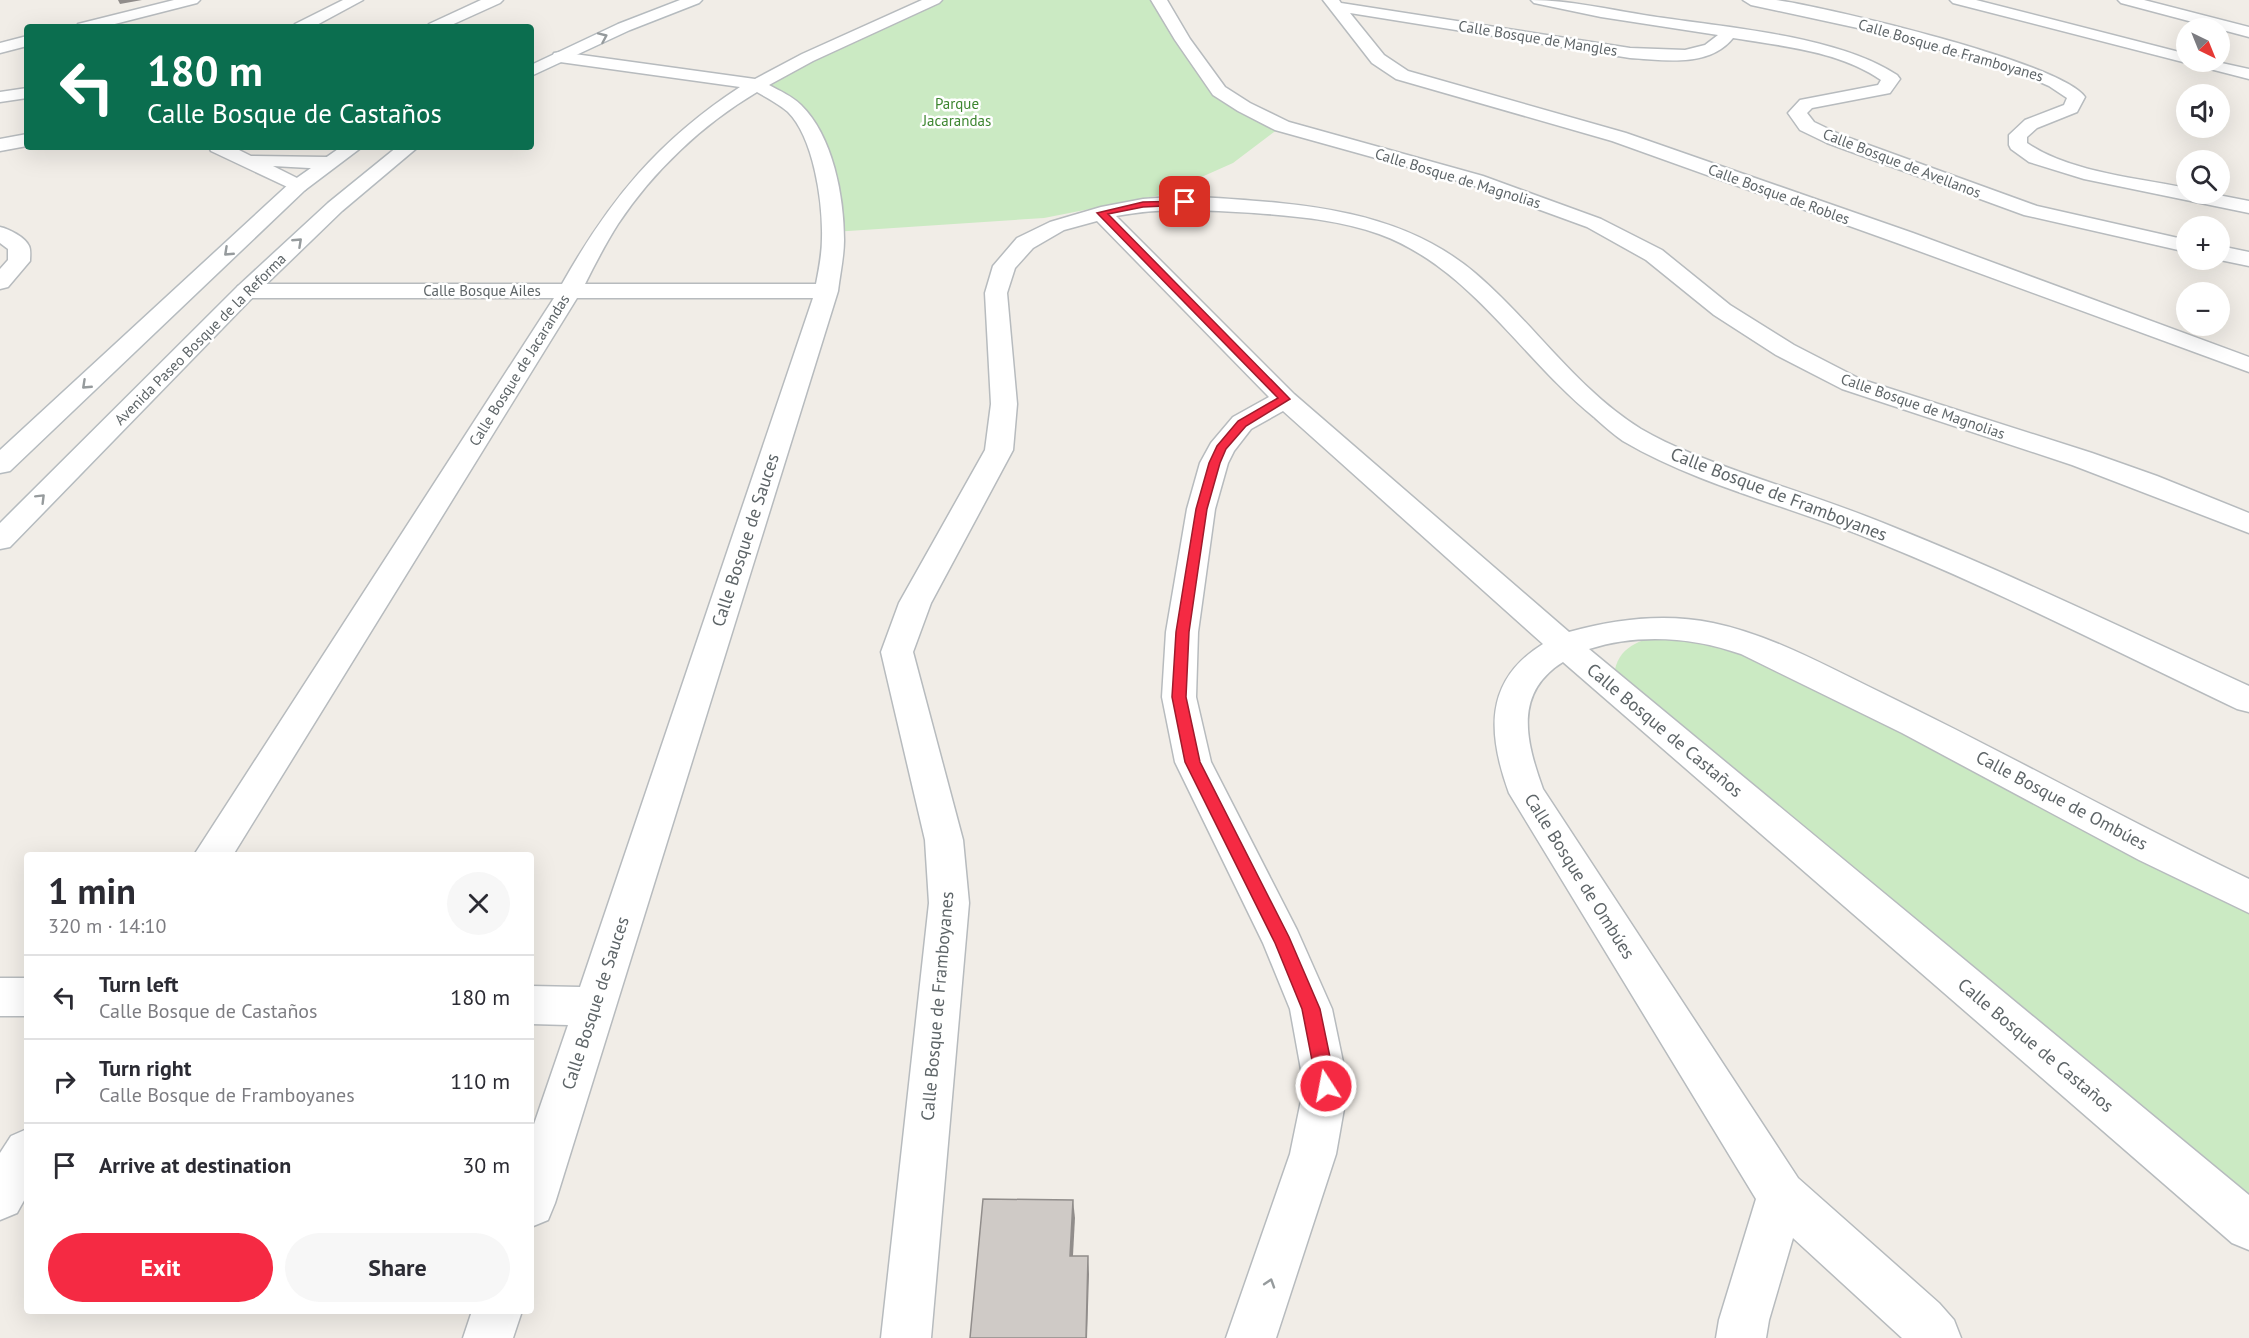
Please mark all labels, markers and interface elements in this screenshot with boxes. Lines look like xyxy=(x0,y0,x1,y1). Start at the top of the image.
street label: Calle Bosque de Framboyanes xyxy=(1856,14,2046,86)
street label: Calle Bosque de Mangles xyxy=(1457,16,1619,60)
north arrow xyxy=(2176,18,2230,72)
map controls xyxy=(2176,18,2230,336)
one-way arrow xyxy=(596,33,607,45)
text: 180 m xyxy=(147,43,263,98)
icon: left xyxy=(48,48,126,126)
button: sound xyxy=(2176,84,2230,138)
park label: Parque Jacarandas xyxy=(922,94,991,130)
text: Calle Bosque de Castaños xyxy=(147,96,442,130)
street label: Calle Bosque de Avellanos xyxy=(1820,124,1984,202)
street label: Calle Bosque de Magnolias xyxy=(1373,144,1543,212)
button: search xyxy=(2176,150,2230,204)
street label: Calle Bosque de Robles xyxy=(1706,160,1852,228)
pin xyxy=(1159,176,1210,227)
icon: arrive xyxy=(1168,185,1201,218)
button: + xyxy=(2176,216,2230,270)
one-way arrow xyxy=(292,238,302,249)
one-way arrow xyxy=(224,244,235,255)
street label: Avenida Paseo Bosque de la Reforma xyxy=(110,249,290,429)
street label: Calle Bosque Ailes xyxy=(423,281,541,300)
button: − xyxy=(2176,282,2230,336)
street label: Calle Bosque de Jacarandas xyxy=(464,291,574,449)
street label: Calle Bosque de Magnolias xyxy=(1838,369,2008,443)
one-way arrow xyxy=(82,378,92,389)
street label: Calle Bosque de Framboyanes xyxy=(1667,442,1891,546)
street label: Calle Bosque de Sauces xyxy=(706,451,784,629)
one-way arrow xyxy=(35,494,45,505)
street label: Calle Bosque de Castaños xyxy=(1582,658,1748,802)
street label: Calle Bosque de Ombúes xyxy=(1972,745,2152,855)
street label: Calle Bosque de Ombúes xyxy=(1520,789,1640,963)
text: 1 min xyxy=(48,867,136,914)
button: close xyxy=(447,872,510,935)
street label: Calle Bosque de Framboyanes xyxy=(916,890,958,1122)
text: 320 m · 14:10 xyxy=(48,913,166,939)
street label: Calle Bosque de Sauces xyxy=(556,914,634,1092)
text: Turn left xyxy=(99,970,179,998)
street label: Calle Bosque de Castaños xyxy=(1953,973,2119,1117)
icon: left xyxy=(48,981,81,1014)
text: 180 m xyxy=(450,983,510,1011)
text: Calle Bosque de Castaños xyxy=(99,998,317,1024)
text: Turn right xyxy=(99,1054,191,1082)
position arrow xyxy=(1294,1054,1358,1118)
icon: right xyxy=(48,1065,81,1098)
text: 110 m xyxy=(450,1067,510,1095)
text: Calle Bosque de Framboyanes xyxy=(99,1082,355,1108)
icon: arrive xyxy=(48,1149,81,1182)
text: Arrive at destination xyxy=(99,1151,291,1179)
text: 30 m xyxy=(462,1151,510,1179)
button: Exit xyxy=(48,1233,273,1302)
button: Share xyxy=(285,1233,510,1302)
one-way arrow xyxy=(1262,1278,1275,1288)

